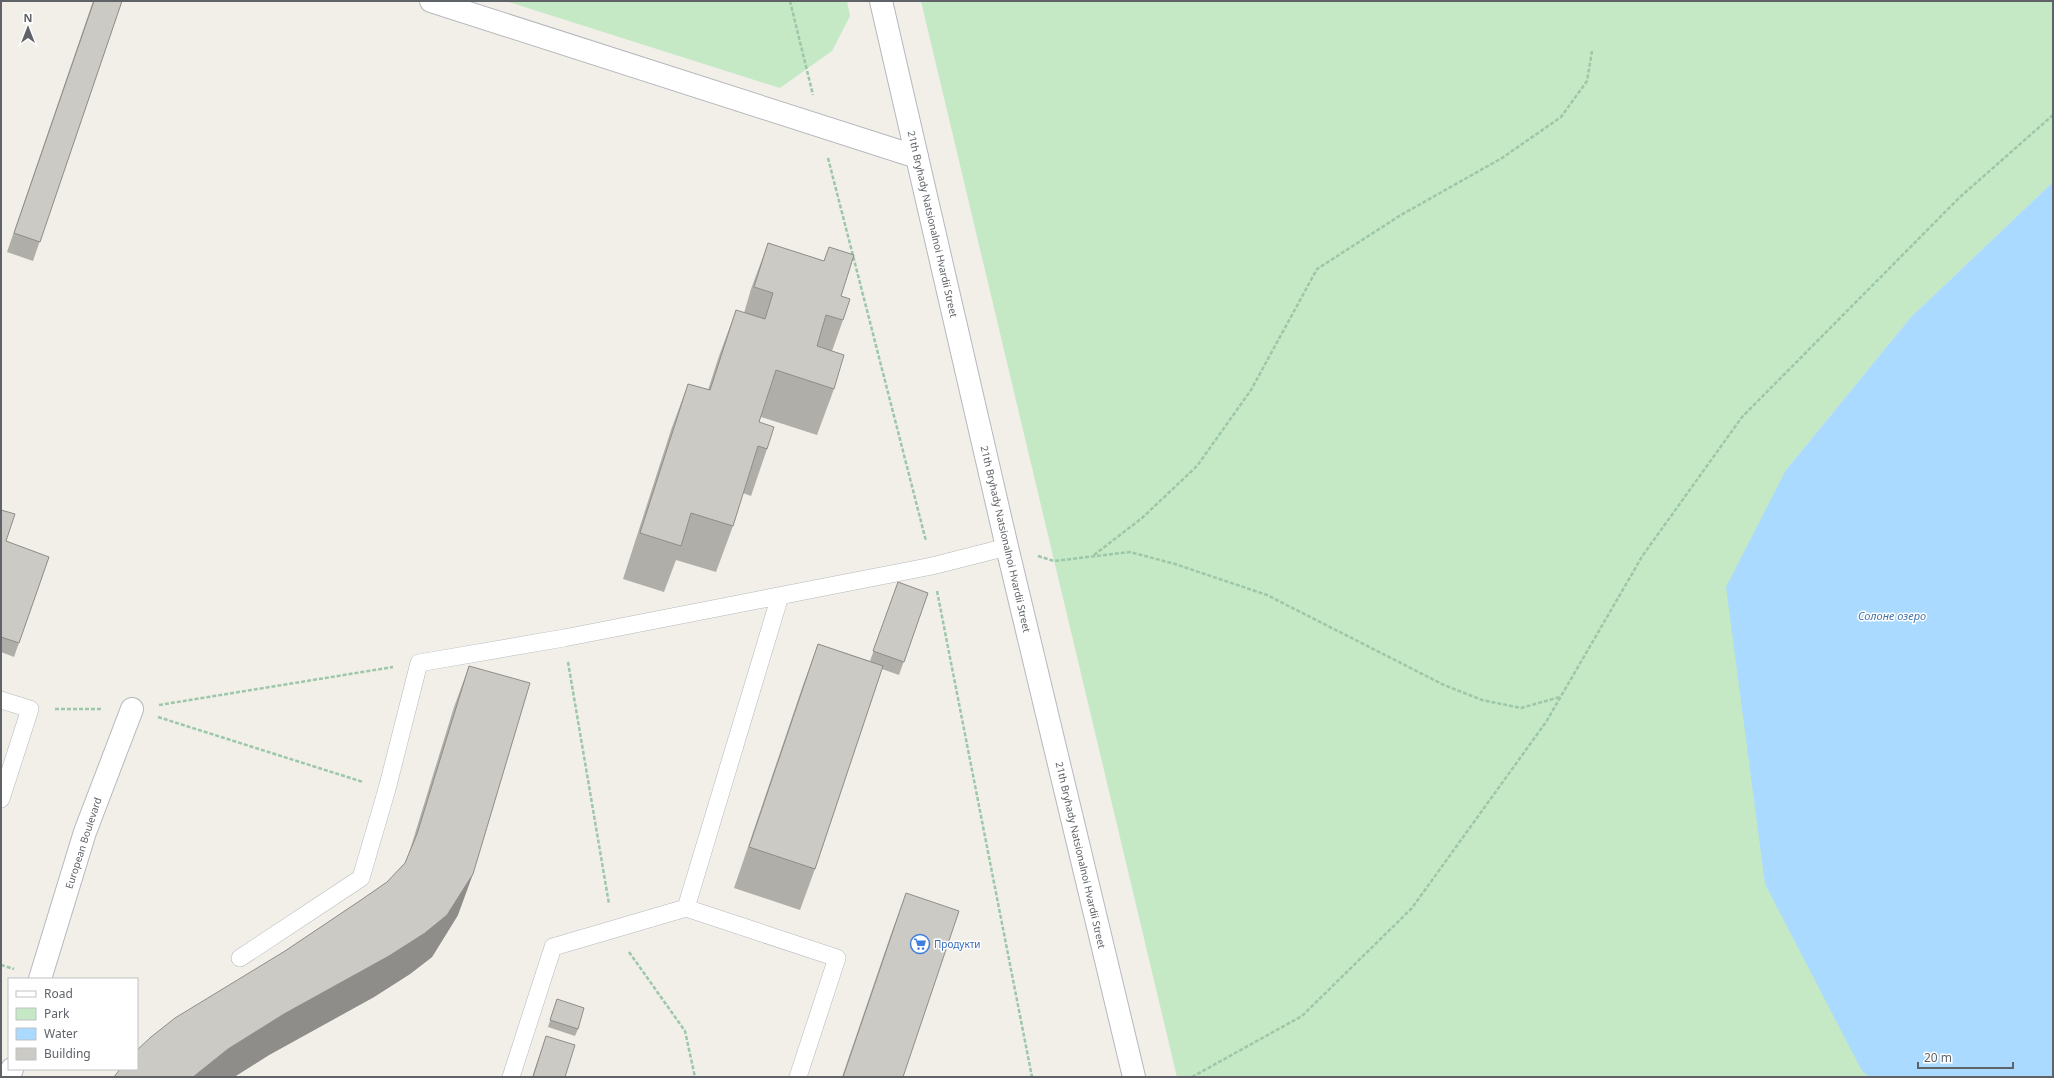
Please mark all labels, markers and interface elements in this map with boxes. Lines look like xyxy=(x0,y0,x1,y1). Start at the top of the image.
north arrow xyxy=(8,8,48,48)
text: N xyxy=(24,10,32,25)
street label: 21th Bryhady Natsionalnoi Hvardii Street xyxy=(905,129,961,319)
street label: 21th Bryhady Natsionalnoi Hvardii Street xyxy=(978,444,1034,634)
water label: Солоне озеро xyxy=(1858,608,1926,623)
street label: 21th Bryhady Natsionalnoi Hvardii Street xyxy=(1053,760,1109,950)
street label: European Boulevard xyxy=(62,795,104,891)
supermarket icon: Продукти xyxy=(909,933,931,955)
place label: Продукти xyxy=(934,937,981,951)
legend xyxy=(8,978,138,1070)
text: Road xyxy=(44,985,73,1002)
text: Park xyxy=(44,1005,70,1022)
text: Water xyxy=(44,1025,78,1042)
scale bar xyxy=(1918,1044,2013,1070)
text: Building xyxy=(44,1045,91,1062)
text: 20 m xyxy=(1924,1049,1952,1066)

